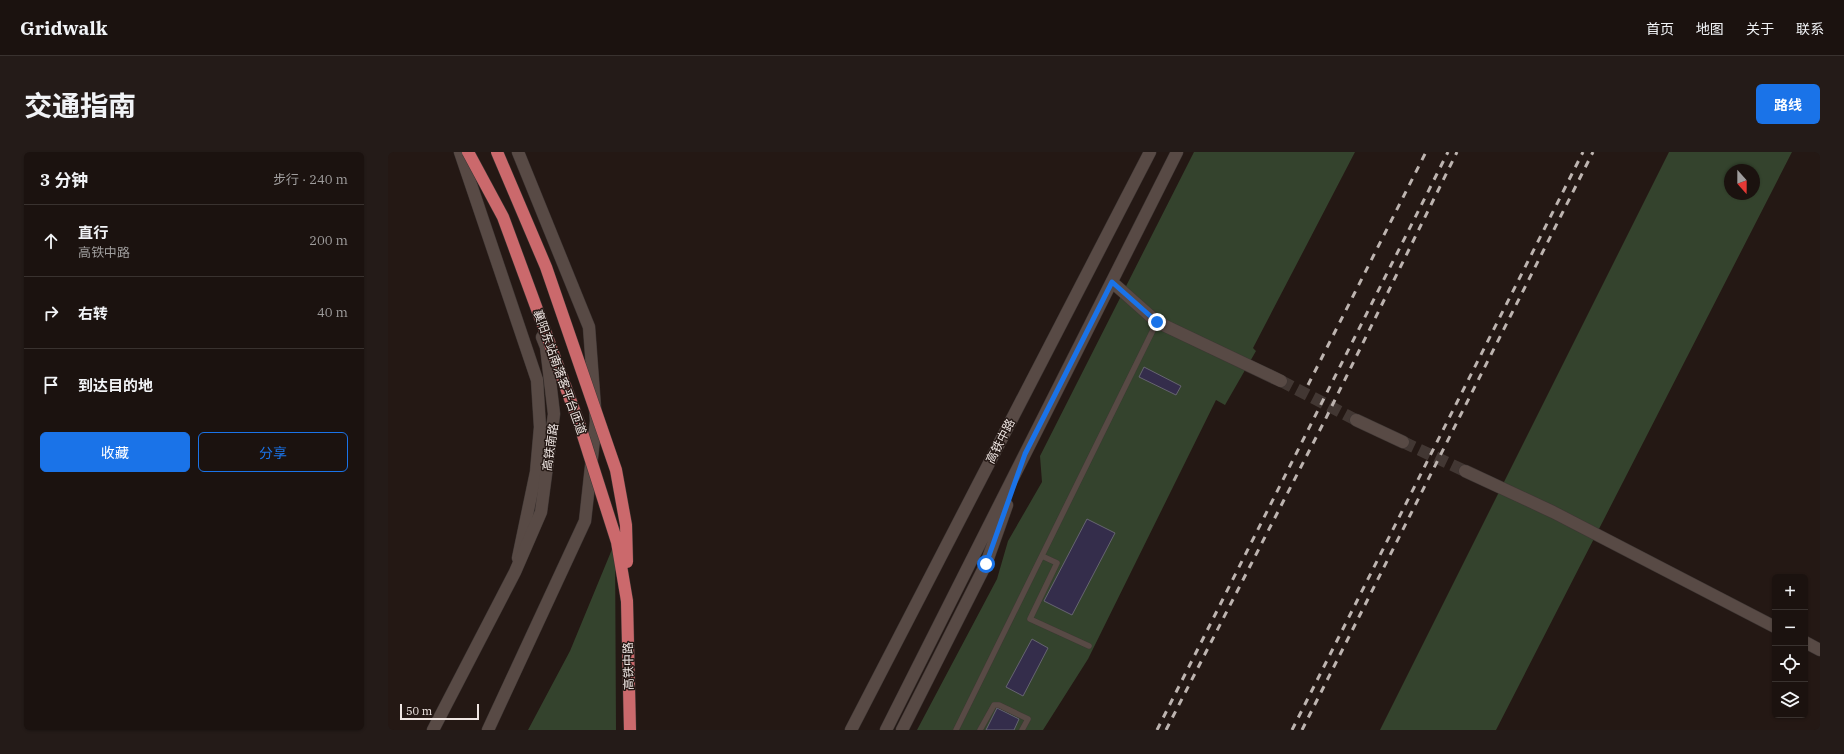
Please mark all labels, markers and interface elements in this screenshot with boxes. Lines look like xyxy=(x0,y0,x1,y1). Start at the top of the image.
text: Gridwalk xyxy=(20,16,107,40)
text: 首页 xyxy=(1646,20,1674,38)
text: 地图 xyxy=(1696,20,1724,38)
text: 关于 xyxy=(1746,20,1774,38)
text: 联系 xyxy=(1796,20,1824,38)
button: 路线 xyxy=(1756,84,1820,124)
text: 交通指南 xyxy=(24,87,136,124)
north arrow xyxy=(1724,164,1760,200)
text: 3 分钟 xyxy=(40,169,88,191)
text: 步行 · 240 m xyxy=(273,171,348,188)
text: 直行 xyxy=(78,223,108,242)
icon: ahead xyxy=(40,230,62,252)
text: 200 m xyxy=(309,232,348,249)
text: 高铁中路 xyxy=(78,244,130,261)
icon: right xyxy=(40,302,62,324)
text: 右转 xyxy=(78,304,108,323)
text: 40 m xyxy=(317,304,348,321)
street label: 襄阳东站南落客平台匝道 xyxy=(530,307,590,437)
route end xyxy=(1148,313,1166,331)
icon: arrive xyxy=(40,374,62,396)
text: 到达目的地 xyxy=(78,376,153,395)
street label: 高铁中路 xyxy=(982,416,1018,466)
street label: 高铁南路 xyxy=(539,422,561,472)
button: 收藏 xyxy=(40,432,190,472)
button: 分享 xyxy=(198,432,348,472)
route start xyxy=(977,555,995,573)
map controls xyxy=(1772,574,1808,718)
button: + xyxy=(1772,574,1808,610)
button: − xyxy=(1772,610,1808,646)
street label: 高铁中路 xyxy=(620,642,636,690)
button: locate xyxy=(1772,646,1808,682)
button: layers xyxy=(1772,682,1808,718)
scale bar xyxy=(400,702,479,721)
text: 50 m xyxy=(406,704,432,718)

